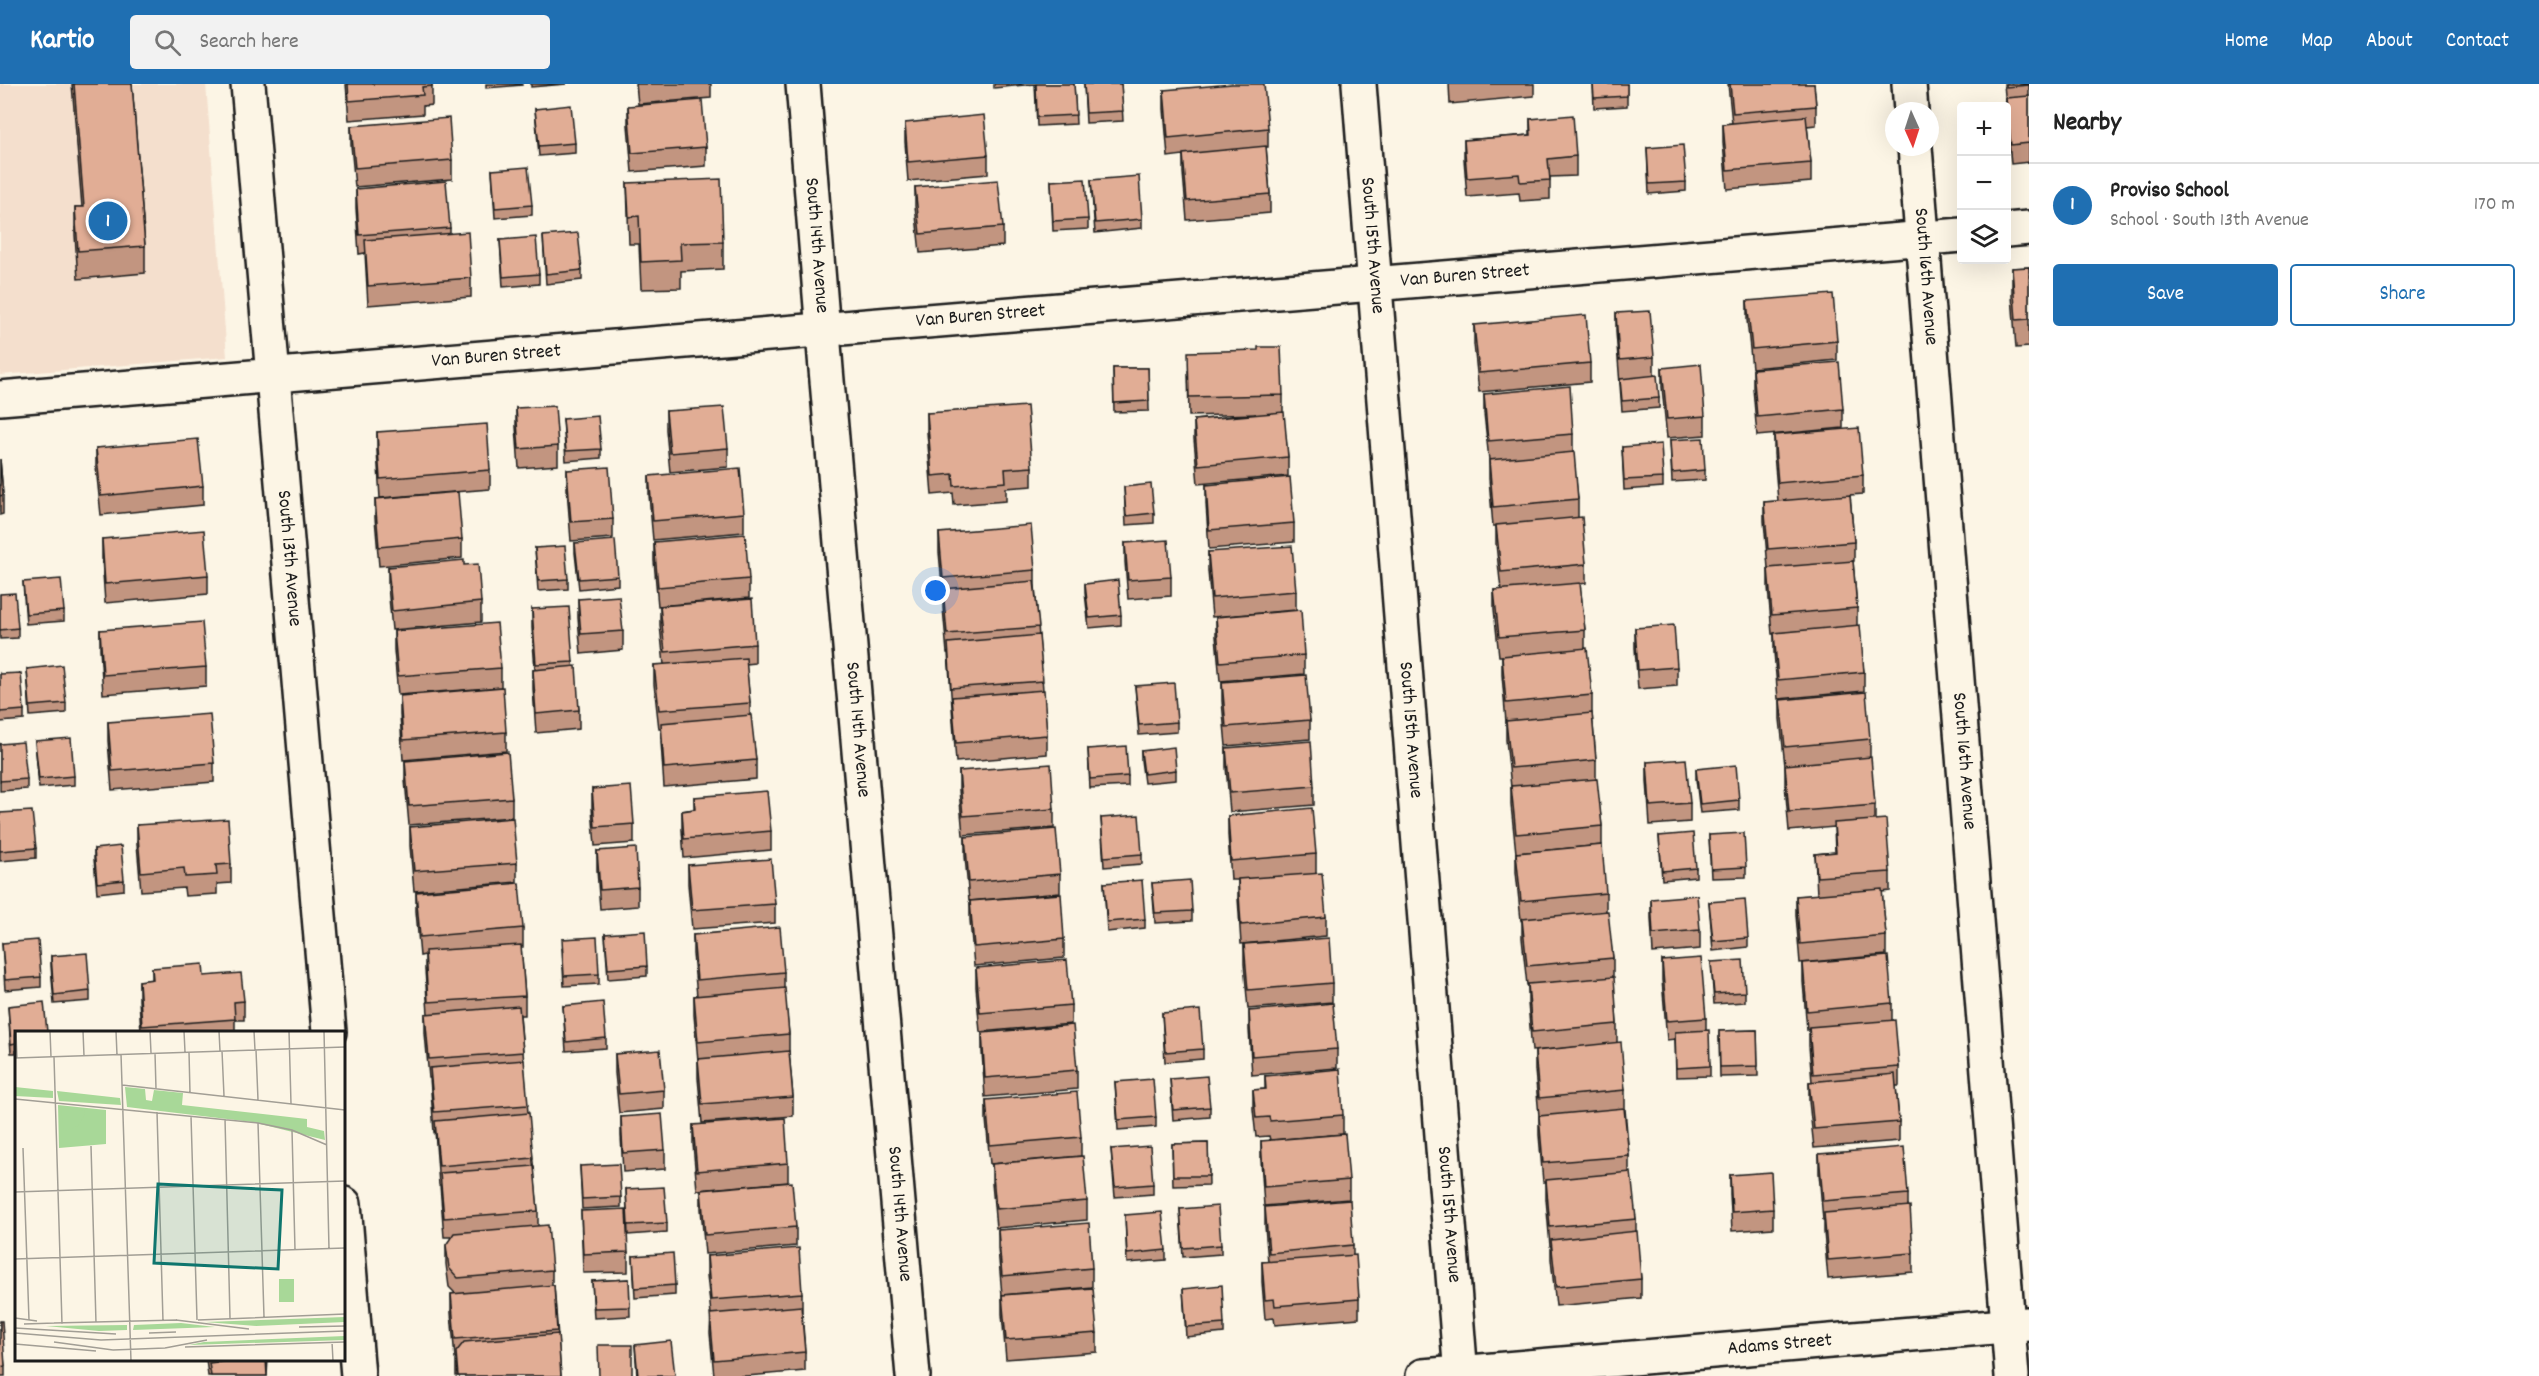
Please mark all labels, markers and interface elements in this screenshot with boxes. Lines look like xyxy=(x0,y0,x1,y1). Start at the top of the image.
search box xyxy=(130,15,550,69)
text: Kartio xyxy=(30,22,94,62)
icon: search xyxy=(151,26,184,59)
text: Search here xyxy=(199,27,299,58)
text: Home xyxy=(2224,27,2268,57)
text: Map xyxy=(2301,27,2333,57)
text: About xyxy=(2366,27,2413,57)
text: Contact xyxy=(2446,27,2509,57)
north arrow xyxy=(1885,102,1939,156)
map controls xyxy=(1957,102,2011,264)
button: + xyxy=(1957,102,2011,156)
text: Nearby xyxy=(2053,105,2121,142)
button: − xyxy=(1957,156,2011,210)
street label: South 14th Avenue xyxy=(797,176,835,315)
street label: South 15th Avenue xyxy=(1352,176,1391,315)
text: Proviso School xyxy=(2110,176,2229,207)
text: 1 xyxy=(2070,191,2075,219)
text: 170 m xyxy=(2474,191,2515,219)
pin: 1 xyxy=(88,198,128,244)
street label: South 16th Avenue xyxy=(1906,207,1945,346)
text: School · South 13th Avenue xyxy=(2110,207,2309,235)
button: layers xyxy=(1957,210,2011,264)
street label: Van Buren Street xyxy=(1399,257,1531,296)
button: Save xyxy=(2053,264,2278,326)
button: Share xyxy=(2290,264,2515,326)
street label: Van Buren Street xyxy=(915,297,1046,336)
street label: Van Buren Street xyxy=(431,337,562,376)
street label: South 13th Avenue xyxy=(269,489,308,628)
your location xyxy=(921,576,950,605)
street label: South 14th Avenue xyxy=(837,661,877,799)
street label: South 15th Avenue xyxy=(1391,661,1429,800)
street label: South 16th Avenue xyxy=(1944,691,1983,831)
inset map xyxy=(15,1031,345,1361)
street label: South 14th Avenue xyxy=(879,1145,919,1283)
street label: South 15th Avenue xyxy=(1429,1145,1468,1284)
street label: Adams Street xyxy=(1726,1327,1833,1364)

